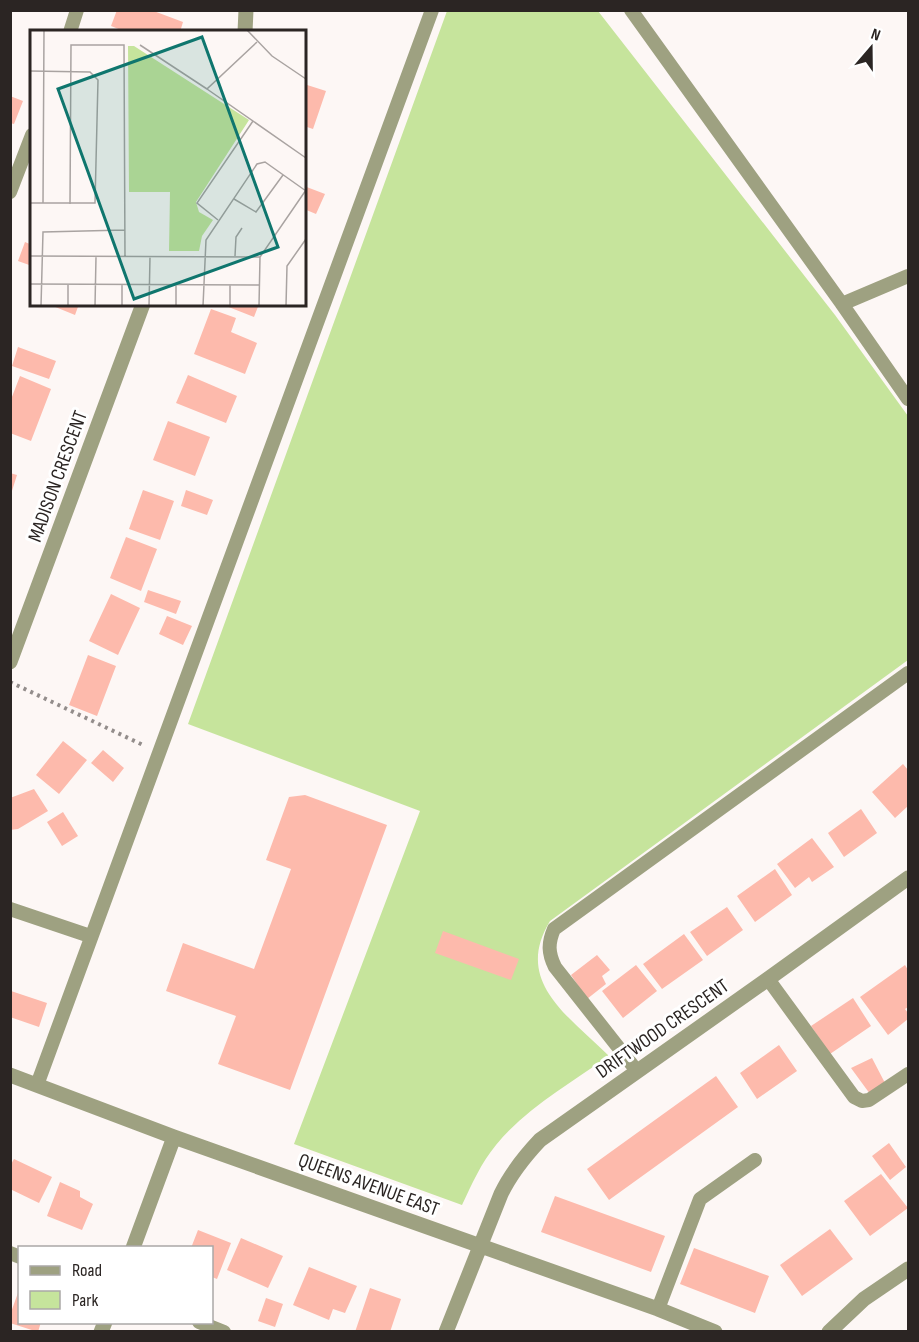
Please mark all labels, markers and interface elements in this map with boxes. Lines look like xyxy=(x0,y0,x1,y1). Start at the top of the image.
north arrow xyxy=(841,18,901,78)
text: N xyxy=(868,25,883,46)
inset map xyxy=(30,30,306,306)
street label: MADISON CRESCENT xyxy=(23,407,93,545)
street label: DRIFTWOOD CRESCENT xyxy=(591,974,734,1084)
street label: QUEENS AVENUE EAST xyxy=(295,1148,442,1222)
legend xyxy=(18,1246,213,1324)
text: Road xyxy=(72,1260,102,1281)
text: Park xyxy=(72,1290,98,1311)

